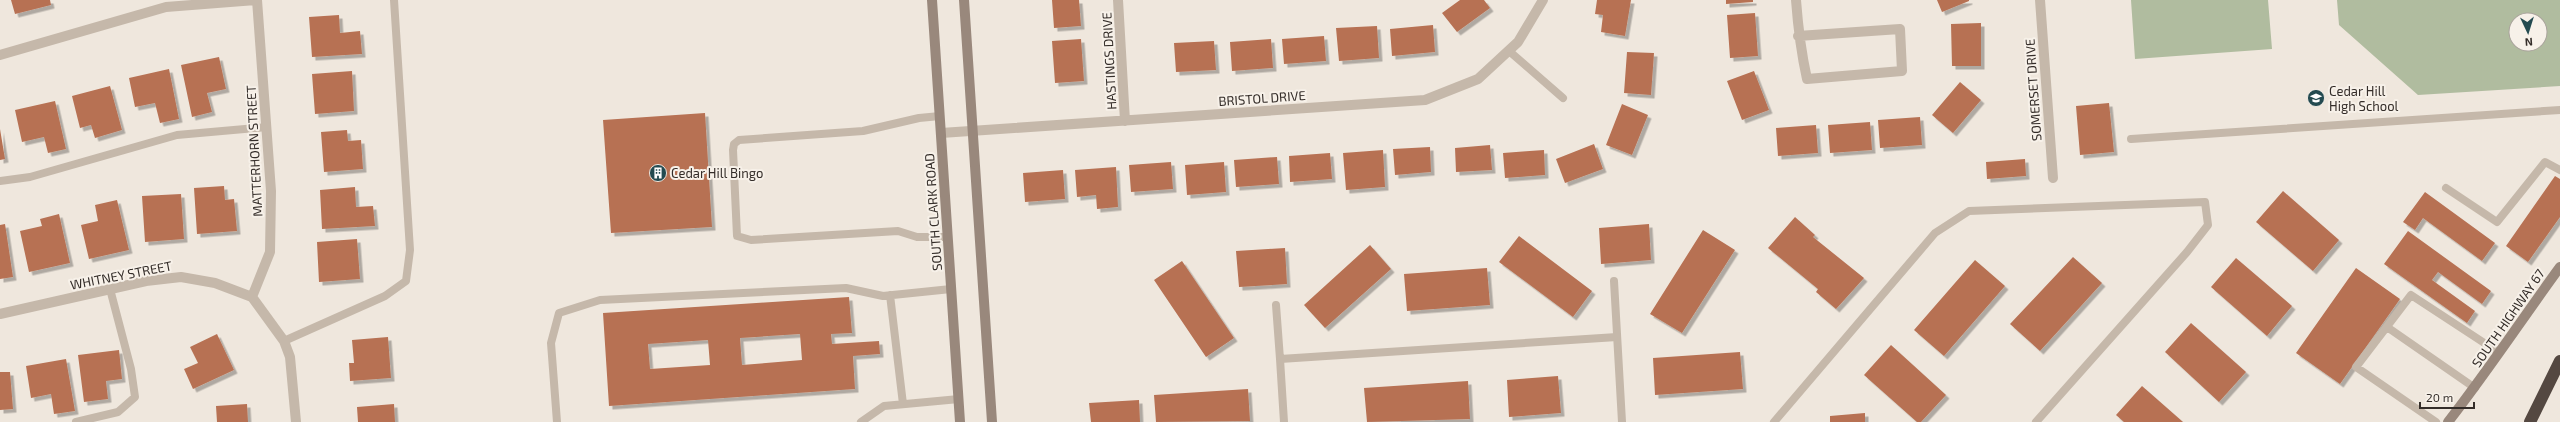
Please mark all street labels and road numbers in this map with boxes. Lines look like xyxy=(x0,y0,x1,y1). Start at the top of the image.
street label: HASTINGS DRIVE xyxy=(1098,12,1120,110)
street label: SOMERSET DRIVE xyxy=(2021,38,2045,142)
street label: MATTERHORN STREET xyxy=(243,84,265,217)
street label: BRISTOL DRIVE xyxy=(1218,87,1306,109)
street label: SOUTH CLARK ROAD xyxy=(921,153,945,271)
street label: WHITNEY STREET xyxy=(69,257,174,293)
street label: SOUTH HIGHWAY 67 xyxy=(2468,266,2548,370)

